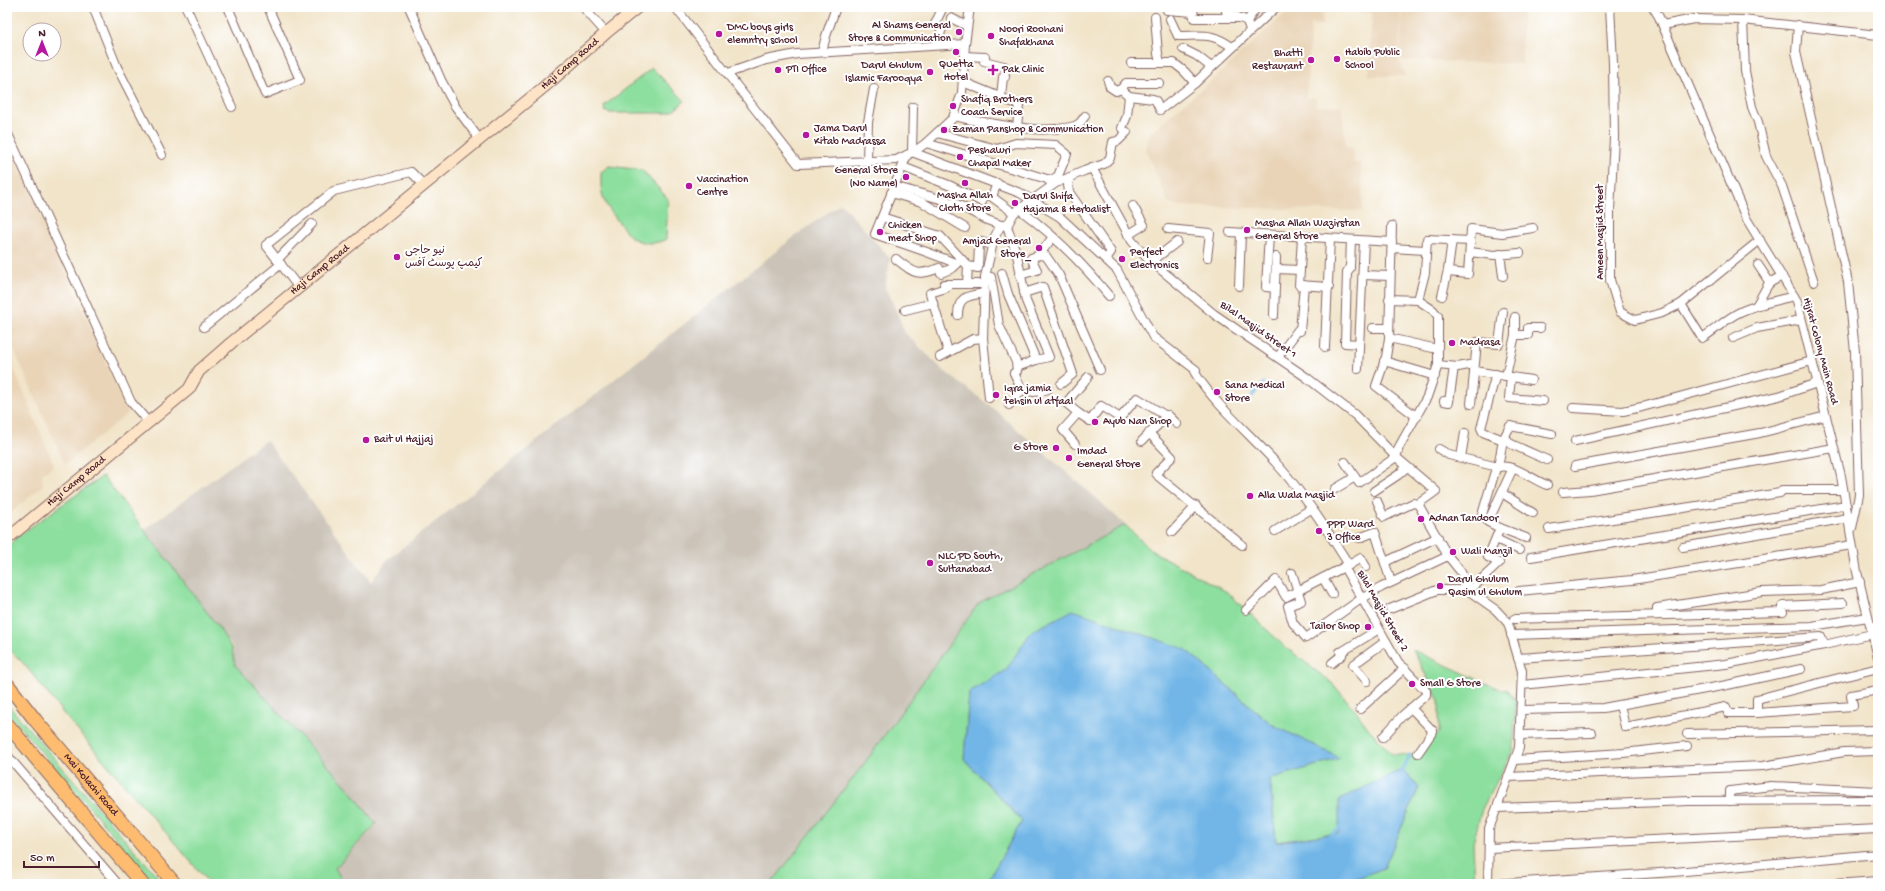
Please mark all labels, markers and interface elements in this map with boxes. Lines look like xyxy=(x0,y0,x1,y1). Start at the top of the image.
place label: Al Shams General Store & Communication xyxy=(848,20,952,45)
north arrow xyxy=(22,22,62,62)
place label: DMC boys girls elemntry school xyxy=(726,22,798,47)
place label: Noori Roohani Shafakhana xyxy=(999,24,1063,49)
marker: Al Shams General Store & Communication xyxy=(954,27,964,37)
text: N xyxy=(38,28,46,40)
marker: DMC boys girls elemntry school xyxy=(714,29,724,39)
marker: Noori Roohani Shafakhana xyxy=(986,31,996,41)
street label: Haji Camp Road xyxy=(539,35,603,93)
marker: QUetta Hotel xyxy=(951,47,961,57)
place label: Habib Public School xyxy=(1345,47,1401,72)
place label: Bhatti Restaurant xyxy=(1252,48,1305,73)
marker: Habib Public School xyxy=(1332,54,1342,64)
marker: Bhatti Restaurant xyxy=(1306,55,1316,65)
place label: QUetta Hotel xyxy=(939,59,974,84)
place label: Darul Ghulum Islamic Farooqya xyxy=(845,60,923,85)
place label: PTI Office xyxy=(785,63,827,76)
marker: Pak Clinic xyxy=(987,64,999,76)
place label: Pak Clinic xyxy=(1001,64,1045,76)
marker: PTI Office xyxy=(773,65,783,75)
marker: Darul Ghulum Islamic Farooqya xyxy=(925,67,935,77)
place label: Shafiq Brothers Coach Service xyxy=(961,93,1033,119)
marker: Shafiq Brothers Coach Service xyxy=(948,101,958,111)
place label: Jama Darul Kitab Madrassa xyxy=(814,123,887,148)
place label: Zaman Panshop & Communication xyxy=(952,124,1104,136)
marker: Zaman Panshop & Communication xyxy=(939,125,949,135)
marker: Jama Darul Kitab Madrassa xyxy=(801,130,811,140)
place label: Peshawri Chapal Maker xyxy=(967,145,1032,170)
marker: Peshawri Chapal Maker xyxy=(955,152,965,162)
place label: General Store (No Name) xyxy=(835,165,898,190)
marker: General Store (No Name) xyxy=(901,172,911,182)
place label: Vaccination Centre xyxy=(696,174,749,199)
marker: Masha Allah Cloth Store xyxy=(960,178,970,188)
marker: Vaccination Centre xyxy=(684,181,694,191)
street label: Ameen Masjid Street xyxy=(1595,183,1607,280)
place label: Masha Allah Cloth Store xyxy=(937,190,993,215)
place label: Darul Shifa Hajama & Herbalist xyxy=(1022,190,1112,216)
marker: Darul Shifa Hajama & Herbalist xyxy=(1010,198,1020,208)
place label: Masha Allah Wazirstan General Store xyxy=(1255,218,1361,243)
place label: Chicken meat Shop xyxy=(888,220,937,245)
marker: Masha Allah Wazirstan General Store xyxy=(1242,225,1252,235)
marker: Chicken meat Shop xyxy=(875,227,885,237)
place label: Amjad General Store_ xyxy=(962,236,1032,262)
street label: Haji Camp Road xyxy=(288,242,353,298)
marker: Amjad General Store_ xyxy=(1034,243,1044,253)
place label: نیو حاجی کیمپ پوسٹ آفس xyxy=(405,244,483,270)
place label: Perfect Electronics xyxy=(1129,246,1179,272)
marker: نیو حاجی کیمپ پوسٹ آفس xyxy=(392,252,402,262)
marker: Perfect Electronics xyxy=(1117,254,1127,264)
street label: Hijrat Colony Main Road xyxy=(1800,296,1840,407)
street label: Bilal Masjid Street 1 xyxy=(1217,299,1298,361)
place label: Madrasa xyxy=(1460,337,1501,349)
marker: Madrasa xyxy=(1447,338,1457,348)
place label: Sana Medical Store xyxy=(1225,380,1285,405)
place label: Iqra jamia tehsin ul atfaal xyxy=(1003,383,1074,408)
marker: Sana Medical Store xyxy=(1212,387,1222,397)
marker: Iqra jamia tehsin ul atfaal xyxy=(991,390,1001,400)
place label: Ayub Nan Shop xyxy=(1103,416,1172,428)
marker: Ayub Nan Shop xyxy=(1090,417,1100,427)
place label: Bait ul Hajjaj xyxy=(373,434,434,446)
marker: Bait ul Hajjaj xyxy=(361,435,371,445)
place label: G Store xyxy=(1014,442,1048,454)
marker: G Store xyxy=(1051,443,1061,453)
place label: Imdad General Store xyxy=(1077,446,1141,471)
street label: Haji Camp Road xyxy=(45,453,109,509)
marker: Imdad General Store xyxy=(1064,453,1074,463)
place label: Alla Wala Masjid xyxy=(1258,490,1336,502)
marker: Alla Wala Masjid xyxy=(1245,491,1255,501)
place label: Adnan Tandoor xyxy=(1429,513,1500,525)
marker: Adnan Tandoor xyxy=(1416,514,1426,524)
place label: PPP Ward 3 Office xyxy=(1326,519,1375,544)
marker: PPP Ward 3 Office xyxy=(1314,526,1324,536)
place label: Wali Manzil xyxy=(1461,546,1513,558)
marker: Wali Manzil xyxy=(1448,547,1458,557)
place label: NLC PD South, Sultanabad xyxy=(938,551,1003,576)
marker: NLC PD South, Sultanabad xyxy=(925,558,935,568)
street label: Bilal Masjid Street 2 xyxy=(1353,568,1410,654)
place label: Darul Ghulum Qasim ul Ghulum xyxy=(1447,574,1522,599)
marker: Darul Ghulum Qasim ul Ghulum xyxy=(1435,581,1445,591)
place label: Tailor Shop xyxy=(1310,621,1361,633)
marker: Tailor Shop xyxy=(1363,622,1373,632)
place label: Small G Store xyxy=(1420,678,1481,690)
marker: Small G Store xyxy=(1407,679,1417,689)
street label: Mai Kolachi Road xyxy=(61,751,121,820)
scale bar xyxy=(24,843,99,869)
text: 50 m xyxy=(30,852,55,866)

